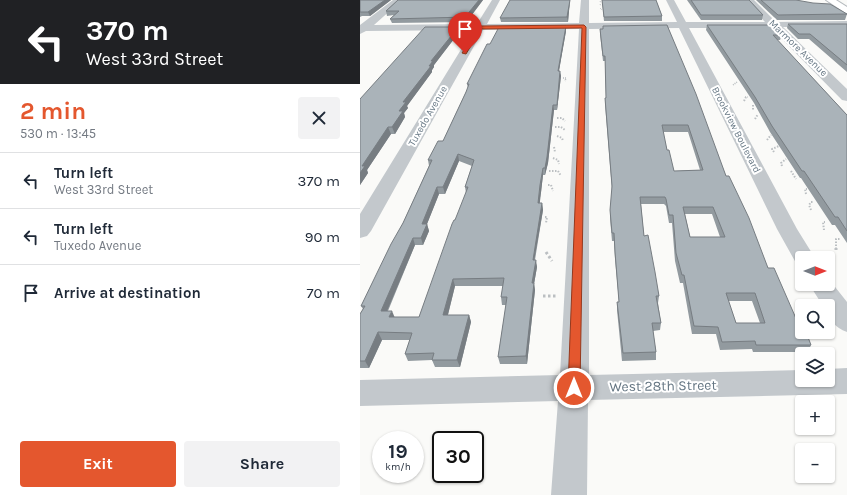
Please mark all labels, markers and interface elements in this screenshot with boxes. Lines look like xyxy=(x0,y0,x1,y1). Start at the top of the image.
pin xyxy=(448,12,482,53)
text: 370 m xyxy=(86,14,169,47)
icon: left xyxy=(20,16,72,68)
street label: Marmore Avenue xyxy=(766,17,830,79)
icon: arrive xyxy=(454,18,476,40)
text: West 33rd Street xyxy=(86,48,223,70)
street label: Tuxedo Avenue xyxy=(406,84,450,148)
street label: Brookview Boulevard xyxy=(709,85,763,175)
text: 2 min xyxy=(20,97,86,125)
button: close xyxy=(298,97,340,139)
text: 530 m · 13:45 xyxy=(20,126,96,141)
text: Turn left xyxy=(54,164,113,182)
icon: left xyxy=(20,170,42,192)
text: 370 m xyxy=(298,172,340,190)
text: West 33rd Street xyxy=(54,182,153,197)
text: Turn left xyxy=(54,220,113,238)
icon: left xyxy=(20,226,42,248)
text: 90 m xyxy=(305,228,340,246)
text: Tuxedo Avenue xyxy=(54,238,141,253)
north arrow xyxy=(795,251,835,291)
map controls xyxy=(795,251,835,483)
icon: arrive xyxy=(20,282,42,304)
text: Arrive at destination xyxy=(54,284,201,302)
text: 70 m xyxy=(306,284,340,302)
button: search xyxy=(795,299,835,339)
button: layers xyxy=(795,347,835,387)
position arrow xyxy=(553,367,595,409)
street label: West 28th Street xyxy=(609,377,717,395)
button: + xyxy=(795,395,835,435)
speed limit sign: 30 xyxy=(432,431,484,483)
text: 19 xyxy=(388,440,408,463)
button: Exit xyxy=(20,441,176,487)
button: Share xyxy=(184,441,340,487)
button: − xyxy=(795,443,835,483)
text: km/h xyxy=(385,461,411,473)

